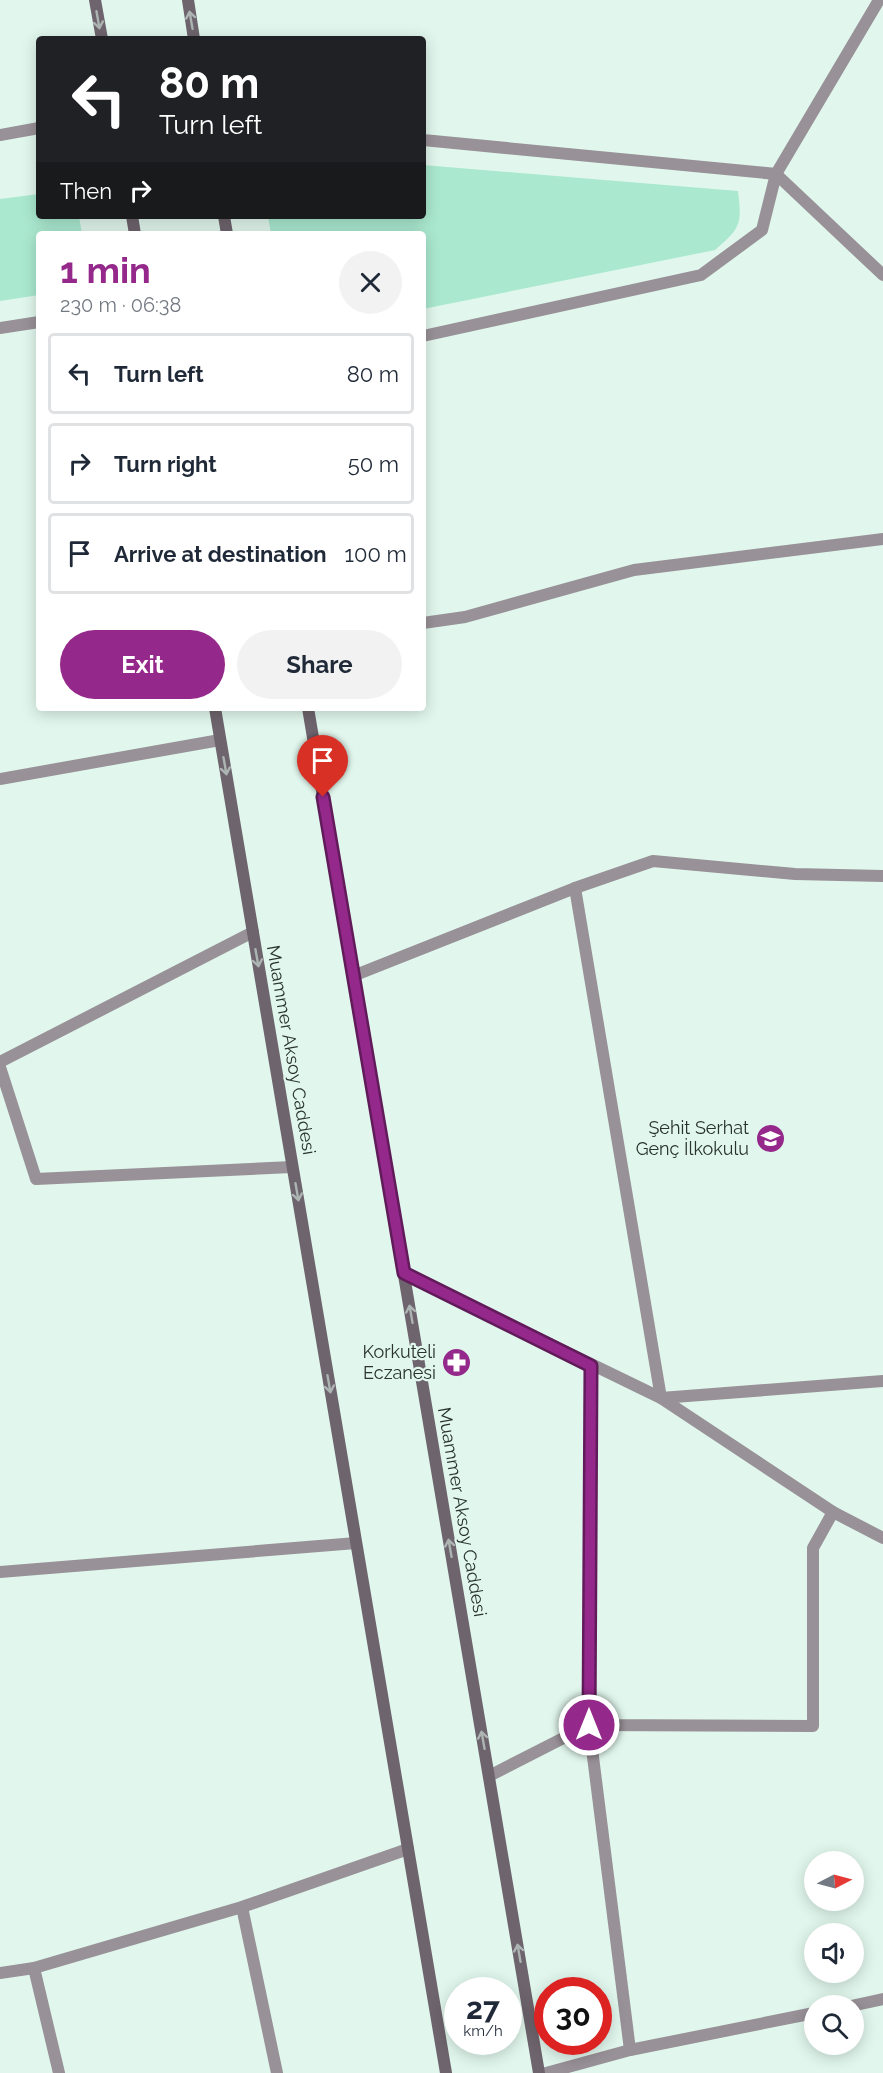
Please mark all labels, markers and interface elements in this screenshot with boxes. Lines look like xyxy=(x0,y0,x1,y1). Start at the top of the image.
one-way arrow xyxy=(93,9,104,29)
one-way arrow xyxy=(185,10,196,30)
text: 80 m xyxy=(159,59,259,108)
icon: left xyxy=(60,60,138,138)
text: Turn left xyxy=(159,109,262,140)
icon: right xyxy=(124,174,157,207)
text: Then xyxy=(60,178,112,204)
text: 1 min xyxy=(60,249,151,291)
button: close xyxy=(339,251,402,314)
text: 230 m · 06:38 xyxy=(60,293,181,317)
icon: left xyxy=(63,357,96,390)
text: Turn left xyxy=(114,361,204,387)
text: 80 m xyxy=(347,361,399,387)
icon: right xyxy=(63,447,96,480)
text: Turn right xyxy=(114,451,217,477)
text: 50 m xyxy=(348,451,399,477)
icon: arrive xyxy=(63,537,96,570)
text: Arrive at destination xyxy=(114,541,327,567)
text: 100 m xyxy=(345,541,407,567)
button: Exit xyxy=(60,630,225,699)
button: Share xyxy=(237,630,402,699)
pin xyxy=(297,735,348,797)
icon: arrive xyxy=(306,744,339,777)
one-way arrow xyxy=(219,755,230,775)
street label: Muammer Aksoy Caddesi xyxy=(263,944,320,1156)
one-way arrow xyxy=(252,948,263,967)
place label: Şehit Serhat Genç İlkokulu xyxy=(636,1117,749,1159)
school or university icon: Şehit Serhat Genç İlkokulu xyxy=(754,1122,786,1154)
one-way arrow xyxy=(291,1181,302,1201)
one-way arrow xyxy=(405,1305,416,1325)
place label: Korkuteli Eczanesi xyxy=(362,1341,436,1383)
pharmacy icon: Korkuteli Eczanesi xyxy=(441,1346,473,1378)
one-way arrow xyxy=(324,1374,335,1393)
street label: Muammer Aksoy Caddesi xyxy=(434,1406,491,1618)
one-way arrow xyxy=(445,1539,456,1558)
position arrow xyxy=(557,1693,621,1757)
one-way arrow xyxy=(477,1731,488,1751)
north arrow xyxy=(804,1851,864,1911)
map controls xyxy=(804,1851,864,2055)
button: sound xyxy=(804,1923,864,1983)
one-way arrow xyxy=(513,1944,524,1964)
speed limit sign: 30 xyxy=(534,1977,612,2055)
text: 27 xyxy=(466,1991,500,2026)
button: search xyxy=(804,1995,864,2055)
text: km/h xyxy=(463,2022,503,2040)

